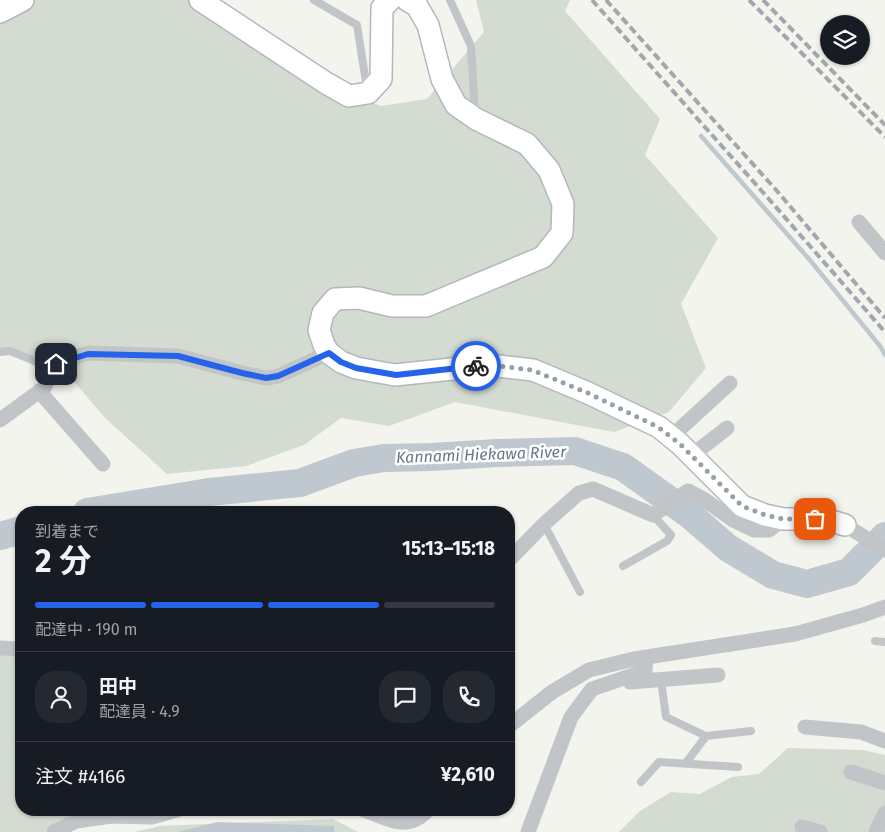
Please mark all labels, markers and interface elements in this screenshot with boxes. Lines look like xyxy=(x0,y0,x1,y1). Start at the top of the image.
map controls xyxy=(820,15,870,65)
button: layers xyxy=(820,15,870,65)
courier xyxy=(451,341,501,391)
pin xyxy=(35,343,77,385)
icon: home xyxy=(42,350,70,378)
icon: bike xyxy=(462,352,490,380)
water label: Kannami Hiekawa River xyxy=(396,442,567,467)
pin xyxy=(794,498,836,540)
icon: bag xyxy=(801,505,829,533)
text: 到着まで xyxy=(35,522,99,541)
text: 15:13–15:18 xyxy=(402,537,495,560)
text: 2 分 xyxy=(35,542,91,580)
text: 配達中 · 190 m xyxy=(35,620,138,639)
button: person xyxy=(35,671,87,723)
button: chat xyxy=(379,671,431,723)
button: phone xyxy=(443,671,495,723)
text: 田中 xyxy=(99,675,137,698)
text: 配達員 · 4.9 xyxy=(99,702,180,721)
text: ¥2,610 xyxy=(441,763,495,786)
text: 注文 #4166 xyxy=(35,765,125,788)

